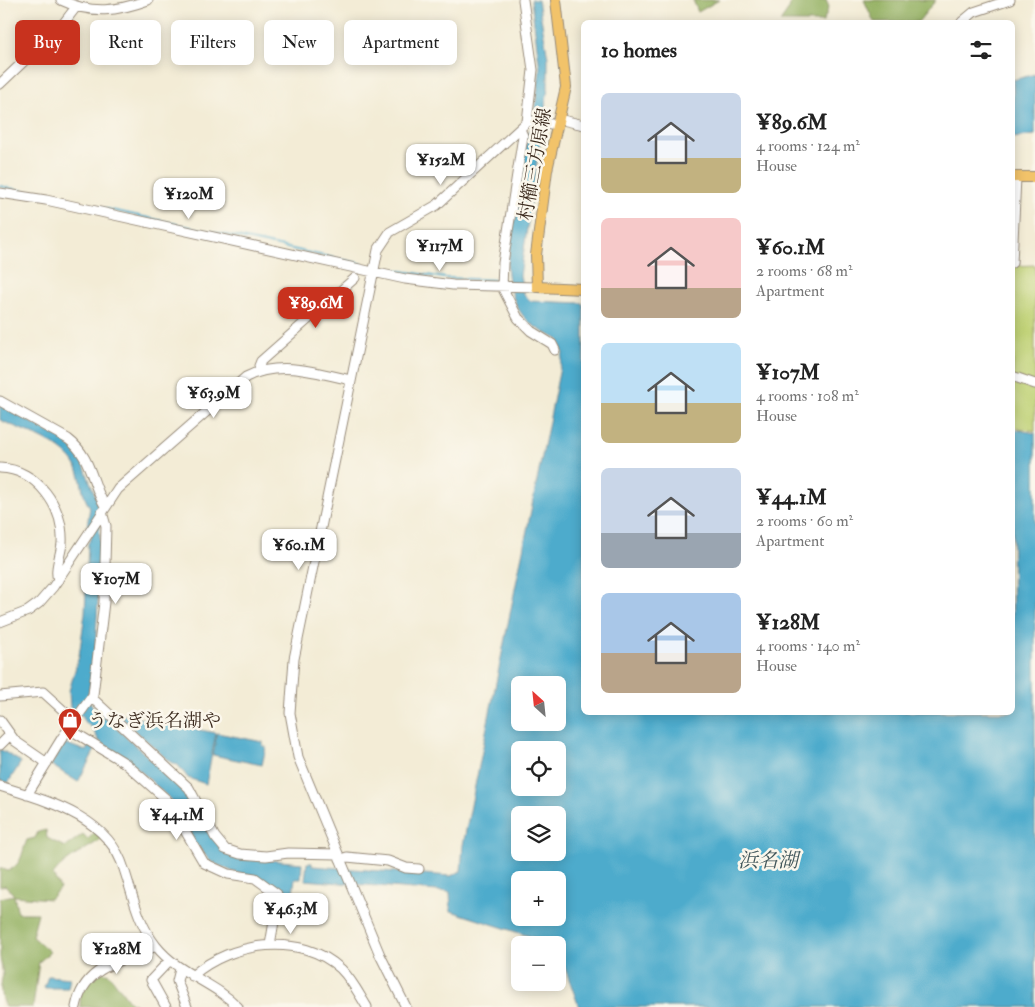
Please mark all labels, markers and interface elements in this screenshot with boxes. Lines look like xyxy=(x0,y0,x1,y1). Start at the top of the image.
chip: Buy xyxy=(15,20,80,65)
chip: Rent xyxy=(90,20,161,65)
chip: Filters xyxy=(171,20,254,65)
chip: New xyxy=(264,20,334,65)
chip: Apartment xyxy=(344,20,457,65)
icon: filters xyxy=(967,36,995,64)
text: 10 homes xyxy=(601,37,677,64)
street label: 村櫛三方原線 xyxy=(513,106,557,222)
text: ¥89.6M xyxy=(756,109,827,136)
icon: home xyxy=(641,113,701,173)
text: 4 rooms · 124 m² xyxy=(756,136,860,156)
pin: ¥152M xyxy=(406,144,476,186)
text: ¥152M xyxy=(417,150,465,170)
text: House xyxy=(756,156,797,176)
pin: ¥120M xyxy=(154,178,224,220)
text: ¥120M xyxy=(164,184,214,204)
pin: ¥117M xyxy=(405,230,475,272)
text: ¥60.1M xyxy=(756,234,825,261)
text: ¥117M xyxy=(417,236,463,256)
icon: home xyxy=(641,238,701,298)
text: 2 rooms · 68 m² xyxy=(756,261,852,281)
text: Apartment xyxy=(756,281,824,301)
pin: ¥89.6M xyxy=(275,286,357,329)
text: ¥89.6M xyxy=(289,293,343,313)
text: ¥107M xyxy=(756,359,820,386)
icon: home xyxy=(641,363,701,423)
pin: ¥63.9M xyxy=(173,376,255,419)
text: ¥63.9M xyxy=(187,383,241,403)
text: 4 rooms · 108 m² xyxy=(756,386,859,406)
text: House xyxy=(756,406,797,426)
text: ¥44.1M xyxy=(756,484,827,511)
icon: home xyxy=(641,488,701,548)
text: 2 rooms · 60 m² xyxy=(756,511,853,531)
pin: ¥60.1M xyxy=(258,528,340,571)
text: Apartment xyxy=(756,531,824,551)
text: ¥60.1M xyxy=(273,535,325,555)
pin: ¥107M xyxy=(81,562,151,605)
text: ¥107M xyxy=(92,569,140,589)
text: ¥128M xyxy=(756,609,820,636)
icon: home xyxy=(641,613,701,673)
text: 4 rooms · 140 m² xyxy=(756,636,860,656)
text: House xyxy=(756,656,797,676)
north arrow xyxy=(511,676,566,731)
map controls xyxy=(511,676,566,991)
shop icon: うなぎ浜名湖や xyxy=(57,707,83,741)
place label: うなぎ浜名湖や xyxy=(88,709,221,733)
button: locate xyxy=(511,741,566,796)
pin: ¥44.1M xyxy=(136,798,218,841)
text: ¥44.1M xyxy=(150,805,204,825)
button: layers xyxy=(511,806,566,861)
water label: 浜名湖 xyxy=(738,848,801,873)
button: + xyxy=(511,871,566,926)
pin: ¥46.3M xyxy=(250,892,332,935)
text: ¥46.3M xyxy=(264,899,318,919)
pin: ¥128M xyxy=(82,932,152,975)
button: − xyxy=(511,936,566,991)
text: ¥128M xyxy=(93,939,141,959)

